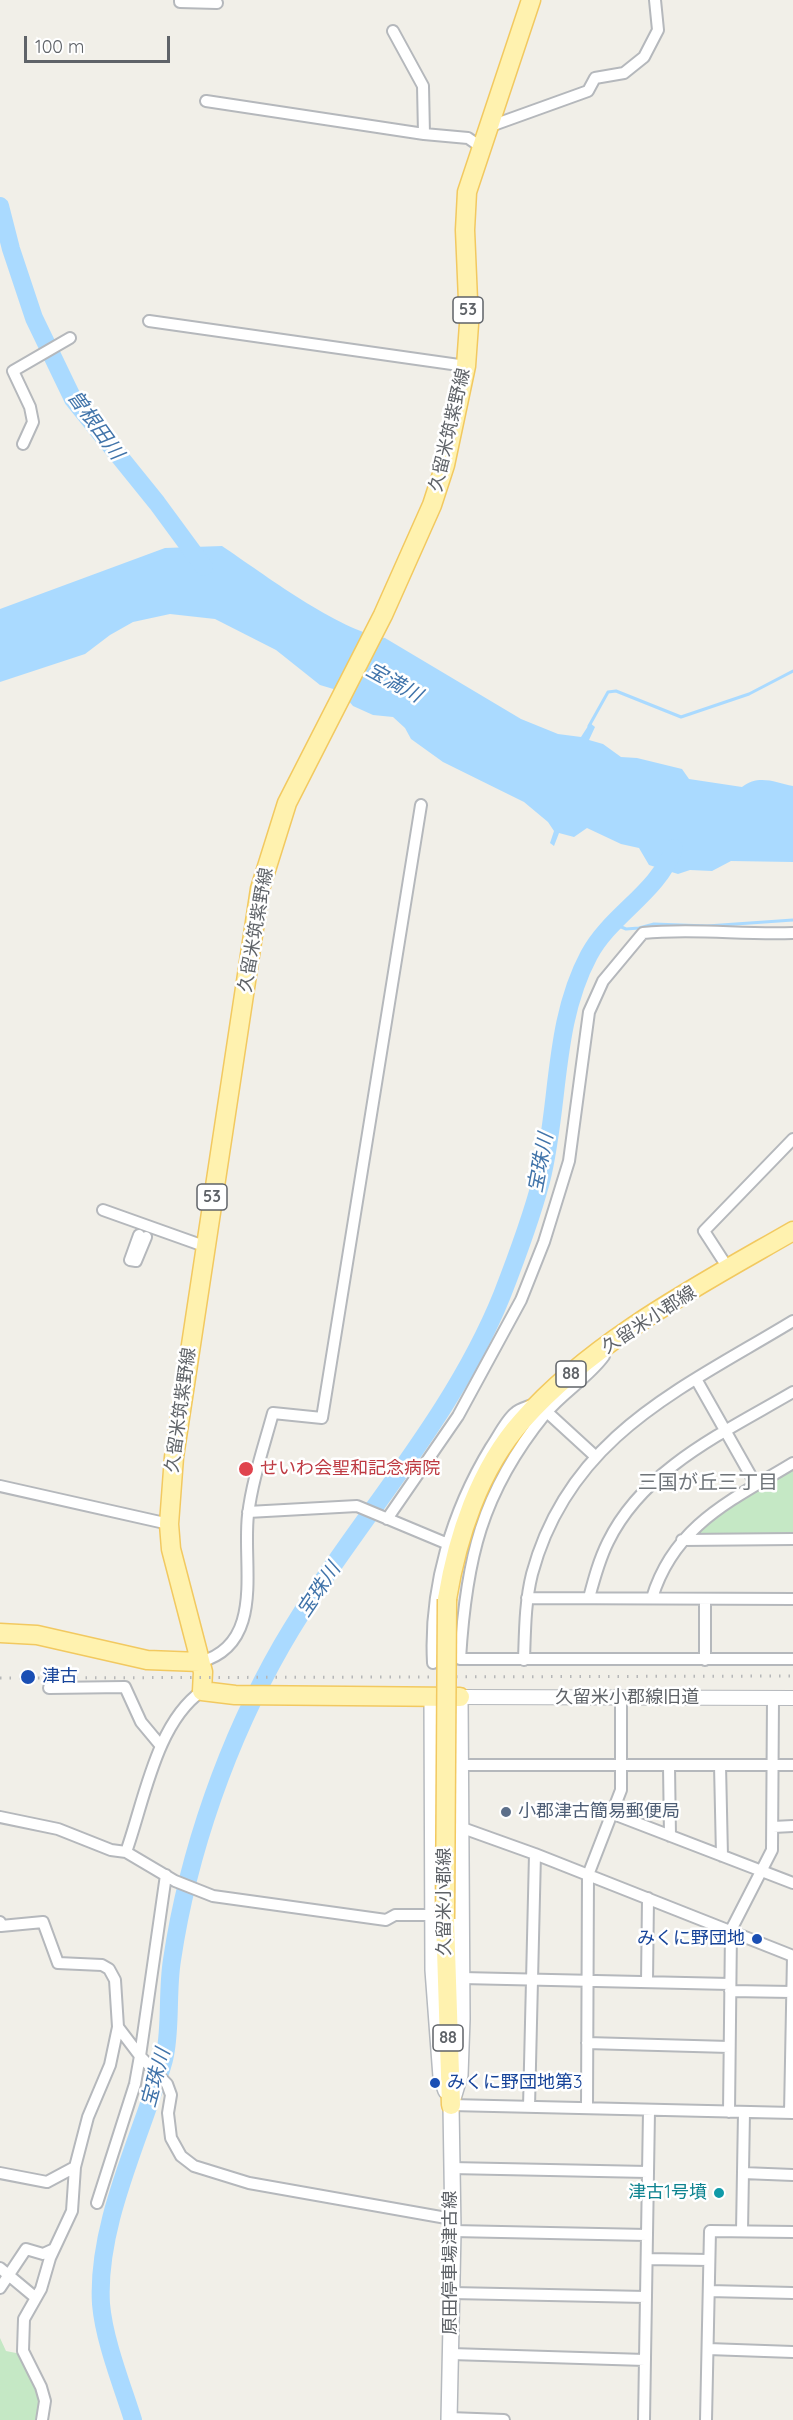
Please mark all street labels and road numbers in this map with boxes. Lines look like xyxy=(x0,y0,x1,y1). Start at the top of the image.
road number: 53 xyxy=(453,297,483,323)
street label: 久留米筑紫野線 xyxy=(425,366,475,494)
street label: 久留米筑紫野線 xyxy=(234,866,278,994)
road number: 53 xyxy=(197,1184,227,1210)
street label: 久留米小郡線 xyxy=(598,1282,700,1358)
street label: 久留米筑紫野線 xyxy=(162,1346,200,1474)
road number: 88 xyxy=(556,1361,586,1387)
street label: 久留米小郡線旧道 xyxy=(555,1687,699,1709)
street label: 久留米小郡線 xyxy=(434,1848,456,1956)
road number: 88 xyxy=(433,2025,463,2051)
street label: 原田停車場津古線 xyxy=(440,2191,462,2335)

